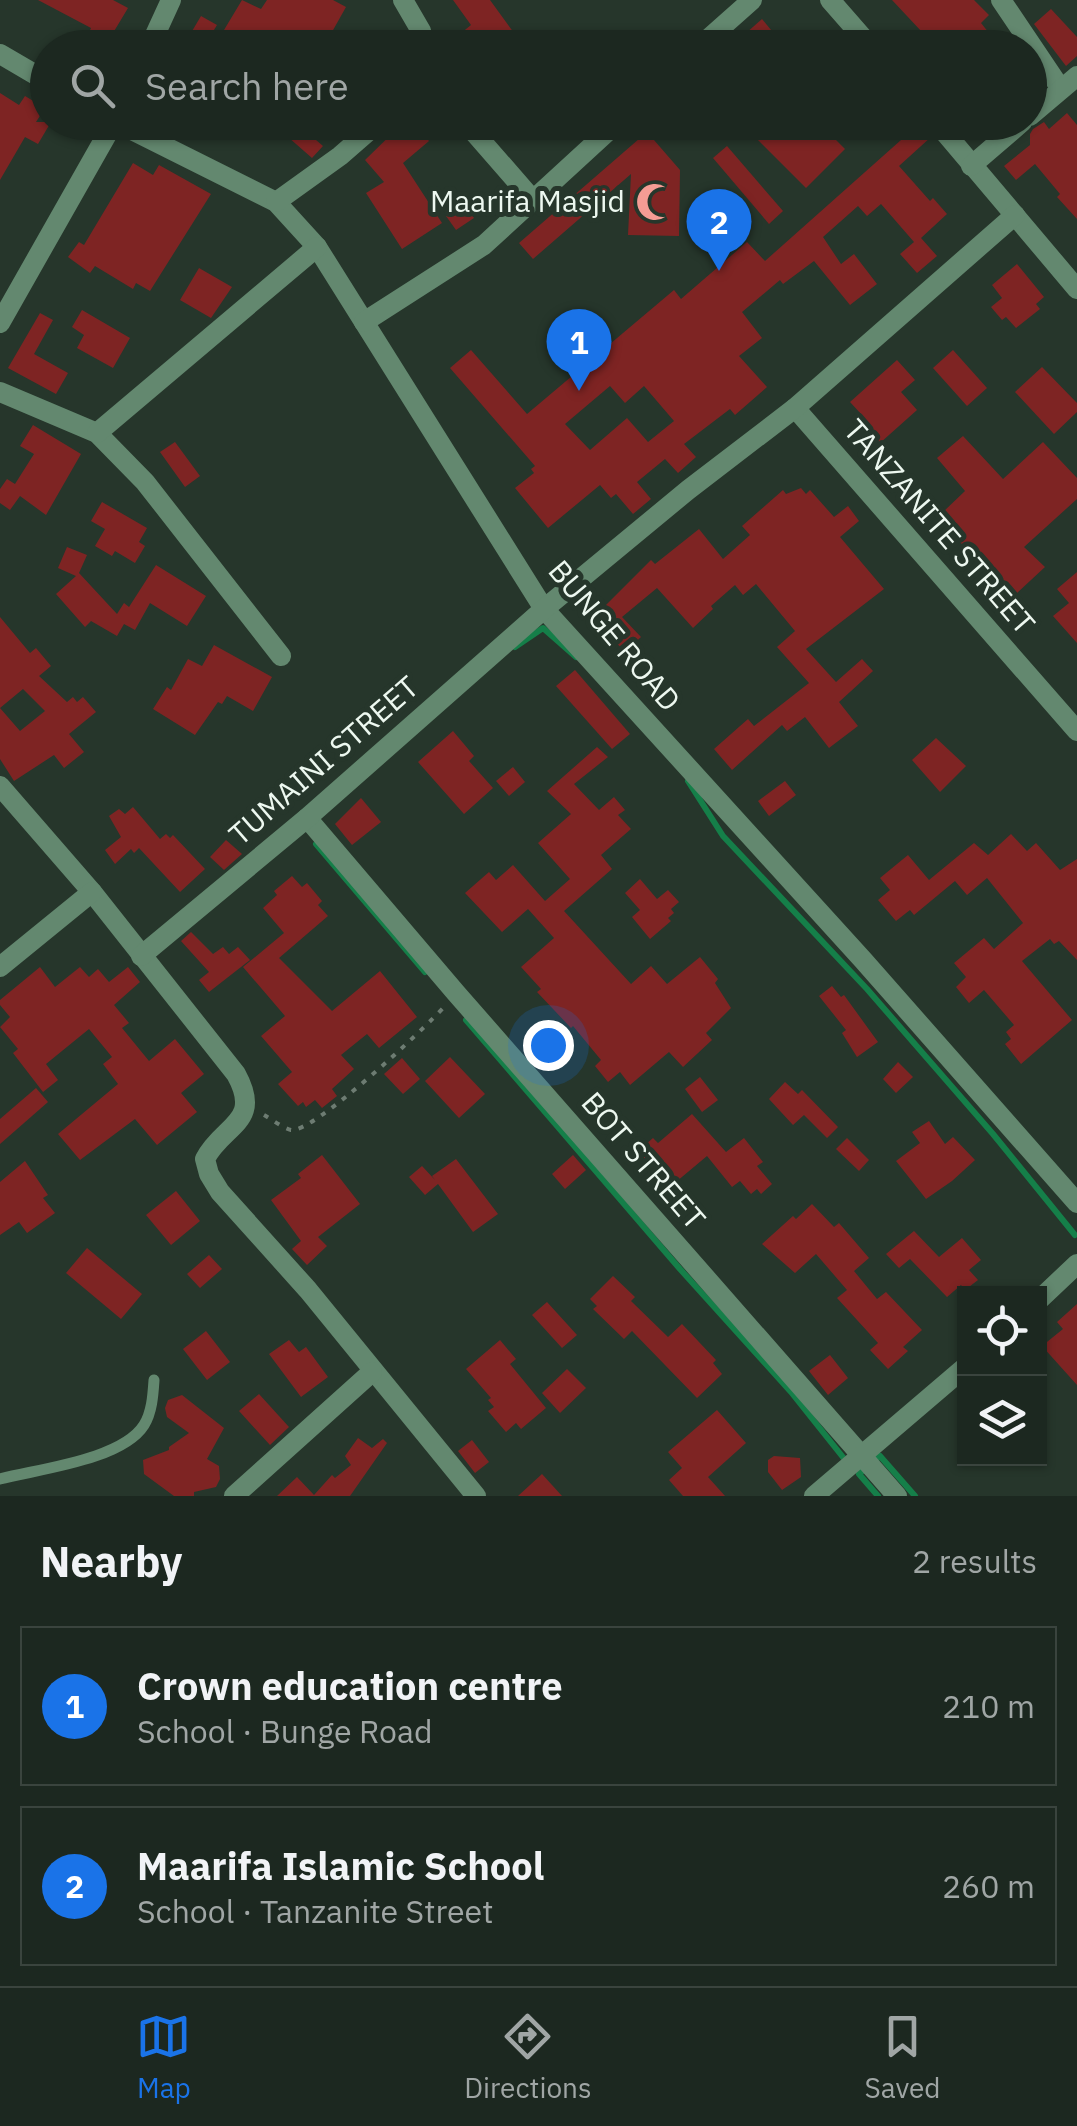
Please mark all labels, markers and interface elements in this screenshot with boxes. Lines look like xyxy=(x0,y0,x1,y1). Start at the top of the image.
search box xyxy=(30,30,1047,140)
icon: search xyxy=(65,58,120,113)
text: Search here xyxy=(145,61,349,110)
place label: Maarifa Masjid xyxy=(430,181,625,220)
mosque icon: Maarifa Masjid xyxy=(634,181,676,223)
pin: 2 xyxy=(686,188,752,271)
pin: 1 xyxy=(546,308,612,391)
street label: TANZANITE STREET xyxy=(836,410,1044,642)
street label: BUNGE ROAD xyxy=(541,551,690,719)
street label: TUMAINI STREET xyxy=(220,667,426,853)
your location xyxy=(523,1020,574,1071)
street label: BOT STREET xyxy=(574,1083,715,1237)
map controls xyxy=(957,1286,1047,1466)
button: locate xyxy=(957,1286,1047,1376)
button: layers xyxy=(957,1376,1047,1466)
text: Nearby xyxy=(40,1534,182,1589)
text: 2 results xyxy=(912,1540,1037,1582)
text: Crown education centre xyxy=(137,1661,563,1710)
text: 1 xyxy=(65,1685,84,1727)
text: 210 m xyxy=(942,1685,1035,1727)
text: School · Bunge Road xyxy=(137,1710,433,1752)
text: Maarifa Islamic School xyxy=(137,1841,544,1890)
text: 2 xyxy=(65,1865,84,1907)
text: 260 m xyxy=(942,1865,1035,1907)
text: School · Tanzanite Street xyxy=(137,1890,493,1932)
tab: Map xyxy=(136,2009,191,2106)
tab: Directions xyxy=(464,2009,592,2106)
tab: Saved xyxy=(864,2009,941,2106)

